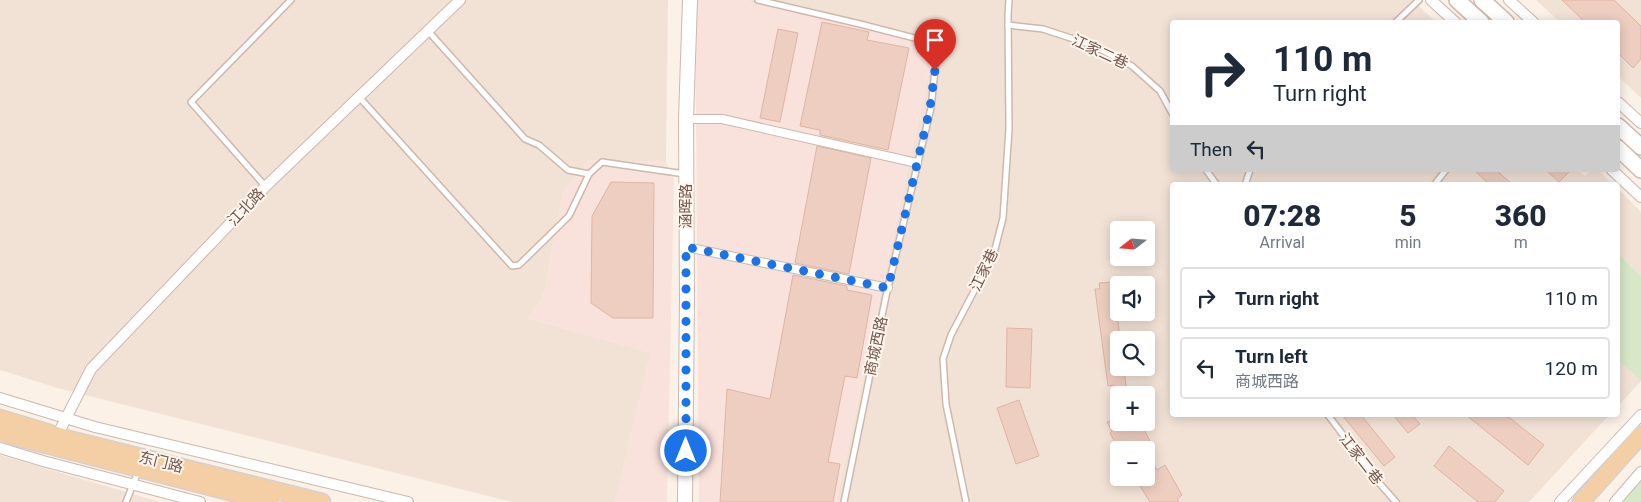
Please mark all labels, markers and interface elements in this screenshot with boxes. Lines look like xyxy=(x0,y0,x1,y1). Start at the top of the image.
pin xyxy=(914,19,956,70)
icon: arrive xyxy=(921,26,949,54)
street label: 江家二巷 xyxy=(1069,31,1131,73)
text: 110 m xyxy=(1273,39,1372,80)
icon: right xyxy=(1190,40,1255,105)
text: Turn right xyxy=(1273,81,1367,106)
icon: left xyxy=(1242,135,1270,163)
text: Then xyxy=(1190,138,1232,161)
street label: 涵晖路 xyxy=(677,183,695,229)
street label: 江北路 xyxy=(224,185,268,229)
text: 07:28 xyxy=(1243,198,1321,233)
text: 5 xyxy=(1399,198,1417,233)
text: 360 xyxy=(1495,198,1547,233)
north arrow xyxy=(1110,221,1155,266)
map controls xyxy=(1110,221,1155,486)
text: Arrival xyxy=(1260,233,1305,252)
text: min xyxy=(1395,233,1421,252)
text: m xyxy=(1514,233,1528,252)
street label: 江家巷 xyxy=(966,246,1002,294)
button: sound xyxy=(1110,276,1155,321)
icon: right xyxy=(1192,284,1220,312)
text: Turn right xyxy=(1235,287,1319,310)
text: 110 m xyxy=(1545,287,1598,310)
street label: 商城西路 xyxy=(861,315,891,377)
button: search xyxy=(1110,331,1155,376)
text: Turn left xyxy=(1235,345,1308,368)
icon: left xyxy=(1192,354,1220,382)
text: 120 m xyxy=(1545,357,1598,380)
text: 商城西路 xyxy=(1235,372,1299,391)
button: + xyxy=(1110,386,1155,431)
position arrow xyxy=(659,424,711,476)
street label: 江家二巷 xyxy=(1335,430,1387,488)
button: − xyxy=(1110,441,1155,486)
street label: 东门路 xyxy=(137,448,185,476)

